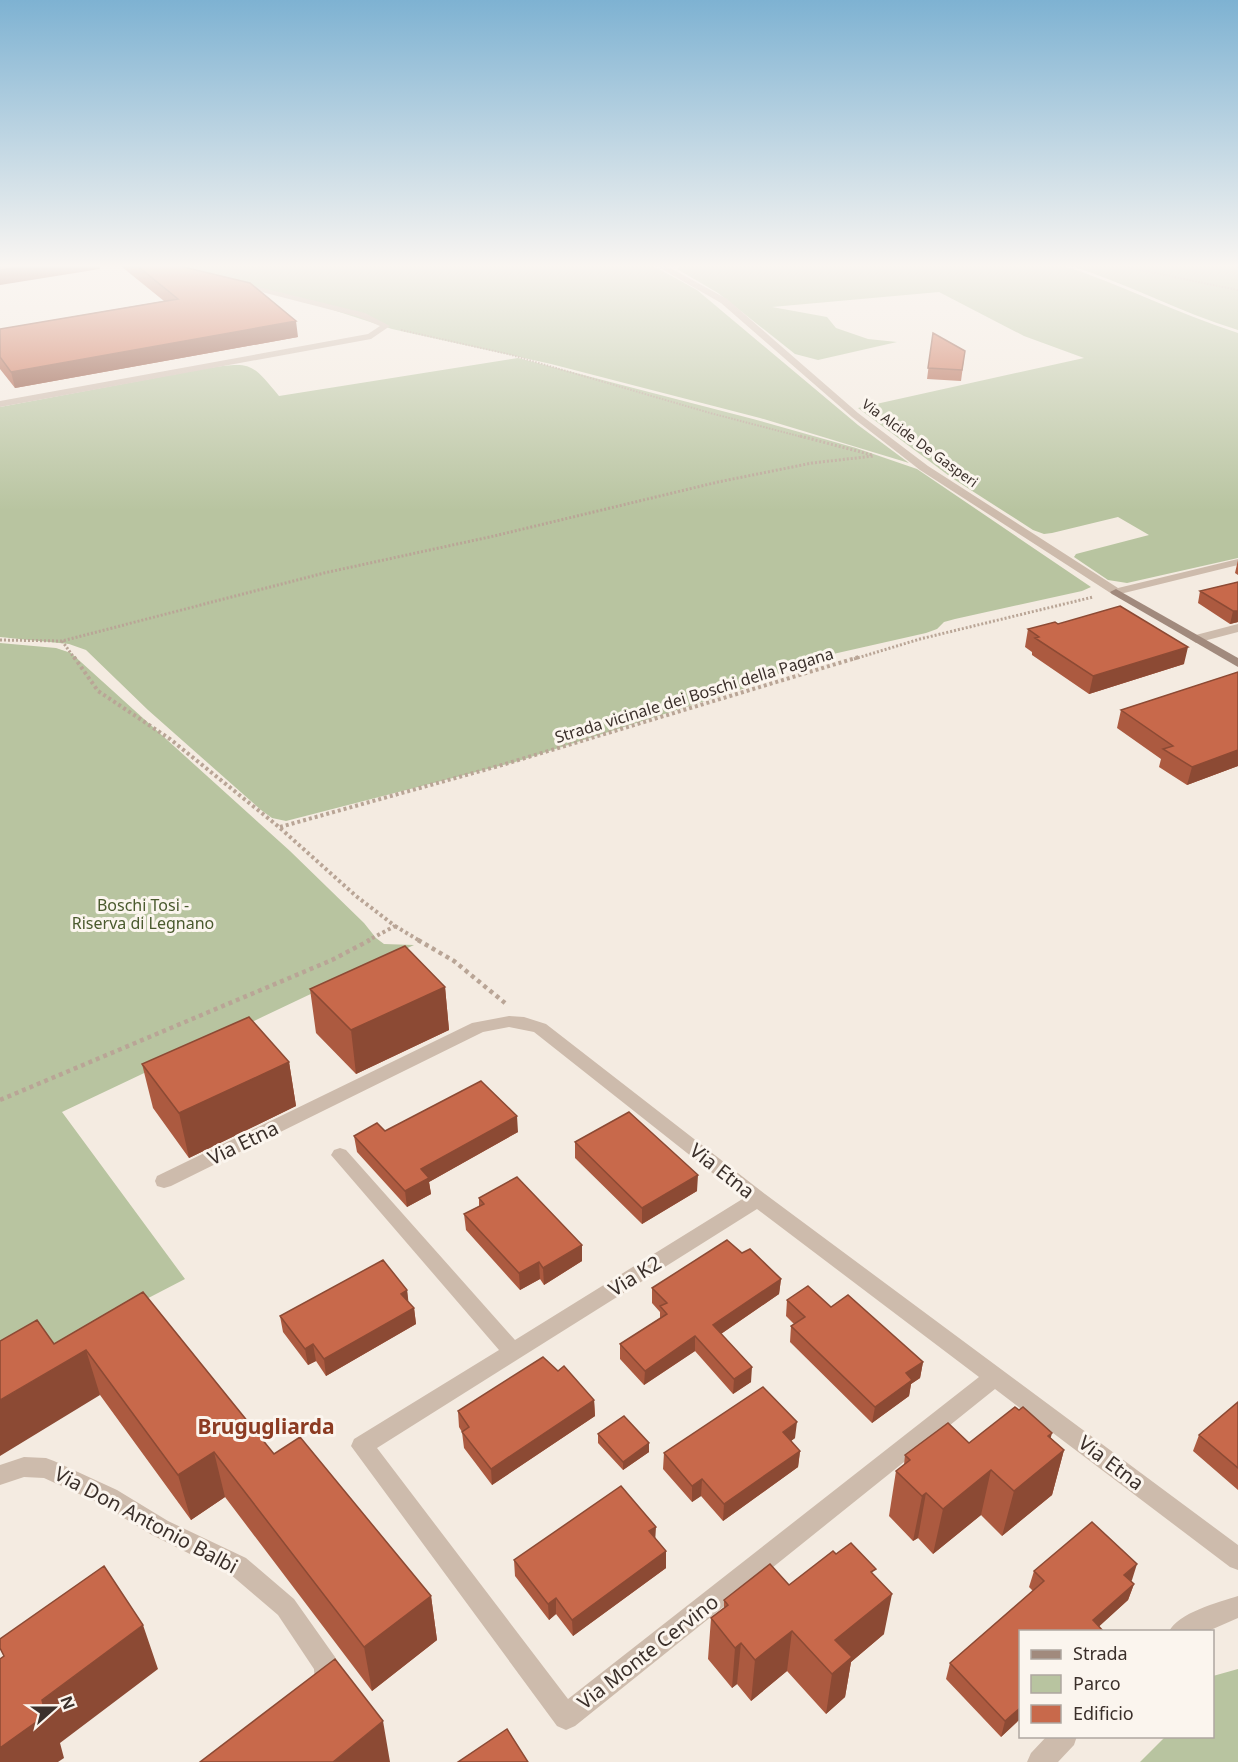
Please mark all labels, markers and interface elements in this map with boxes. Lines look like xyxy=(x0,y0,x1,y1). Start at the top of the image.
street label: Via Alcide De Gasperi xyxy=(859,394,982,491)
street label: Strada vicinale dei Boschi della Pagana xyxy=(552,642,836,748)
park label: Boschi Tosi - Riserva di Legnano xyxy=(72,894,214,934)
street label: Via Etna xyxy=(203,1114,283,1171)
street label: Via Etna xyxy=(684,1137,760,1204)
street label: Via K2 xyxy=(603,1249,666,1302)
district label: Brugugliarda xyxy=(197,1412,335,1440)
street label: Via Etna xyxy=(1073,1429,1150,1496)
street label: Via Don Antonio Balbi xyxy=(50,1460,243,1579)
street label: Via Monte Cervino xyxy=(572,1588,724,1715)
legend xyxy=(1019,1630,1214,1738)
text: Strada xyxy=(1073,1641,1128,1665)
text: Parco xyxy=(1073,1671,1121,1695)
north arrow xyxy=(24,1678,84,1738)
text: N xyxy=(55,1693,81,1713)
text: Edificio xyxy=(1073,1701,1134,1725)

